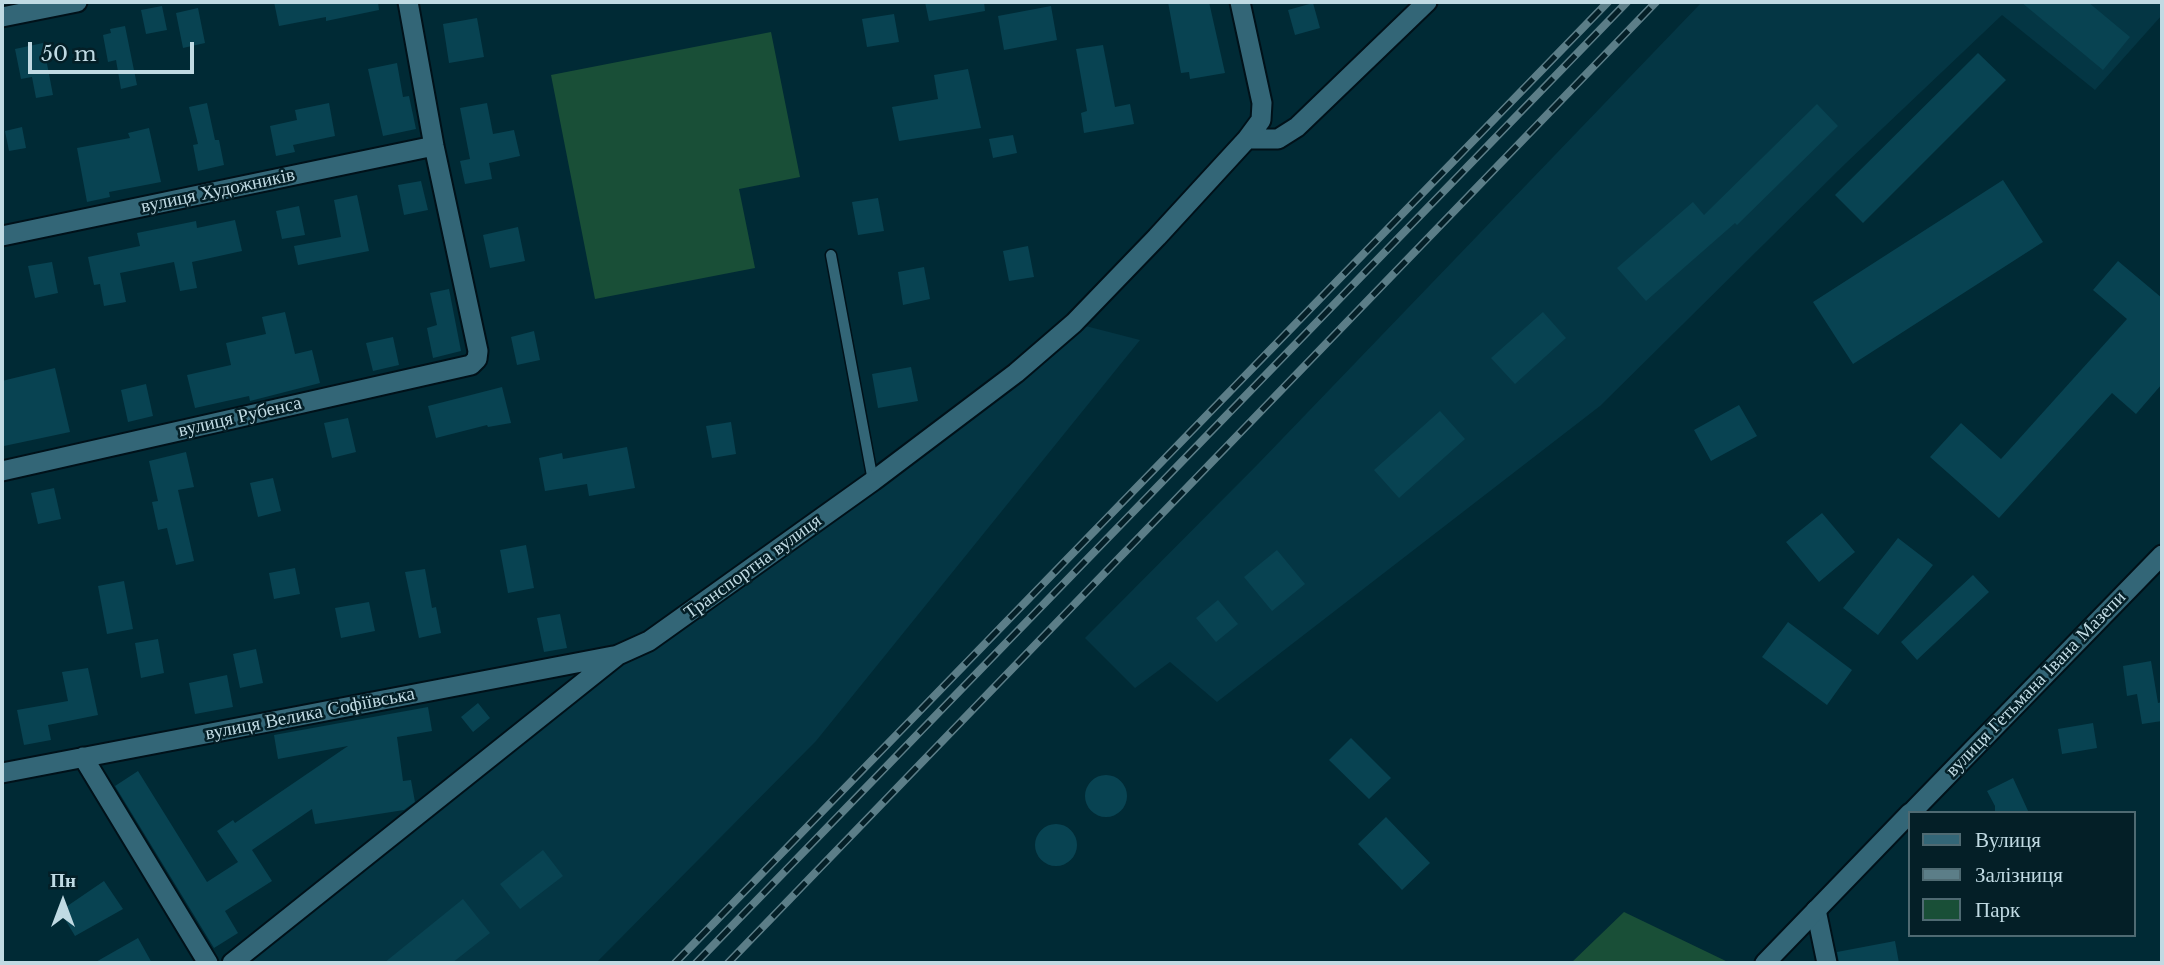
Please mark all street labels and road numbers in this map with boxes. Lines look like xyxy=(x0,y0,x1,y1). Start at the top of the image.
street label: вулиця Художників xyxy=(139,164,297,218)
street label: вулиця Рубенса xyxy=(176,392,304,442)
street label: Транспортна вулиця xyxy=(680,510,826,624)
street label: вулиця Гетьмана Івана Мазепи xyxy=(1941,586,2131,782)
street label: вулиця Велика Софіївська xyxy=(203,682,417,746)

